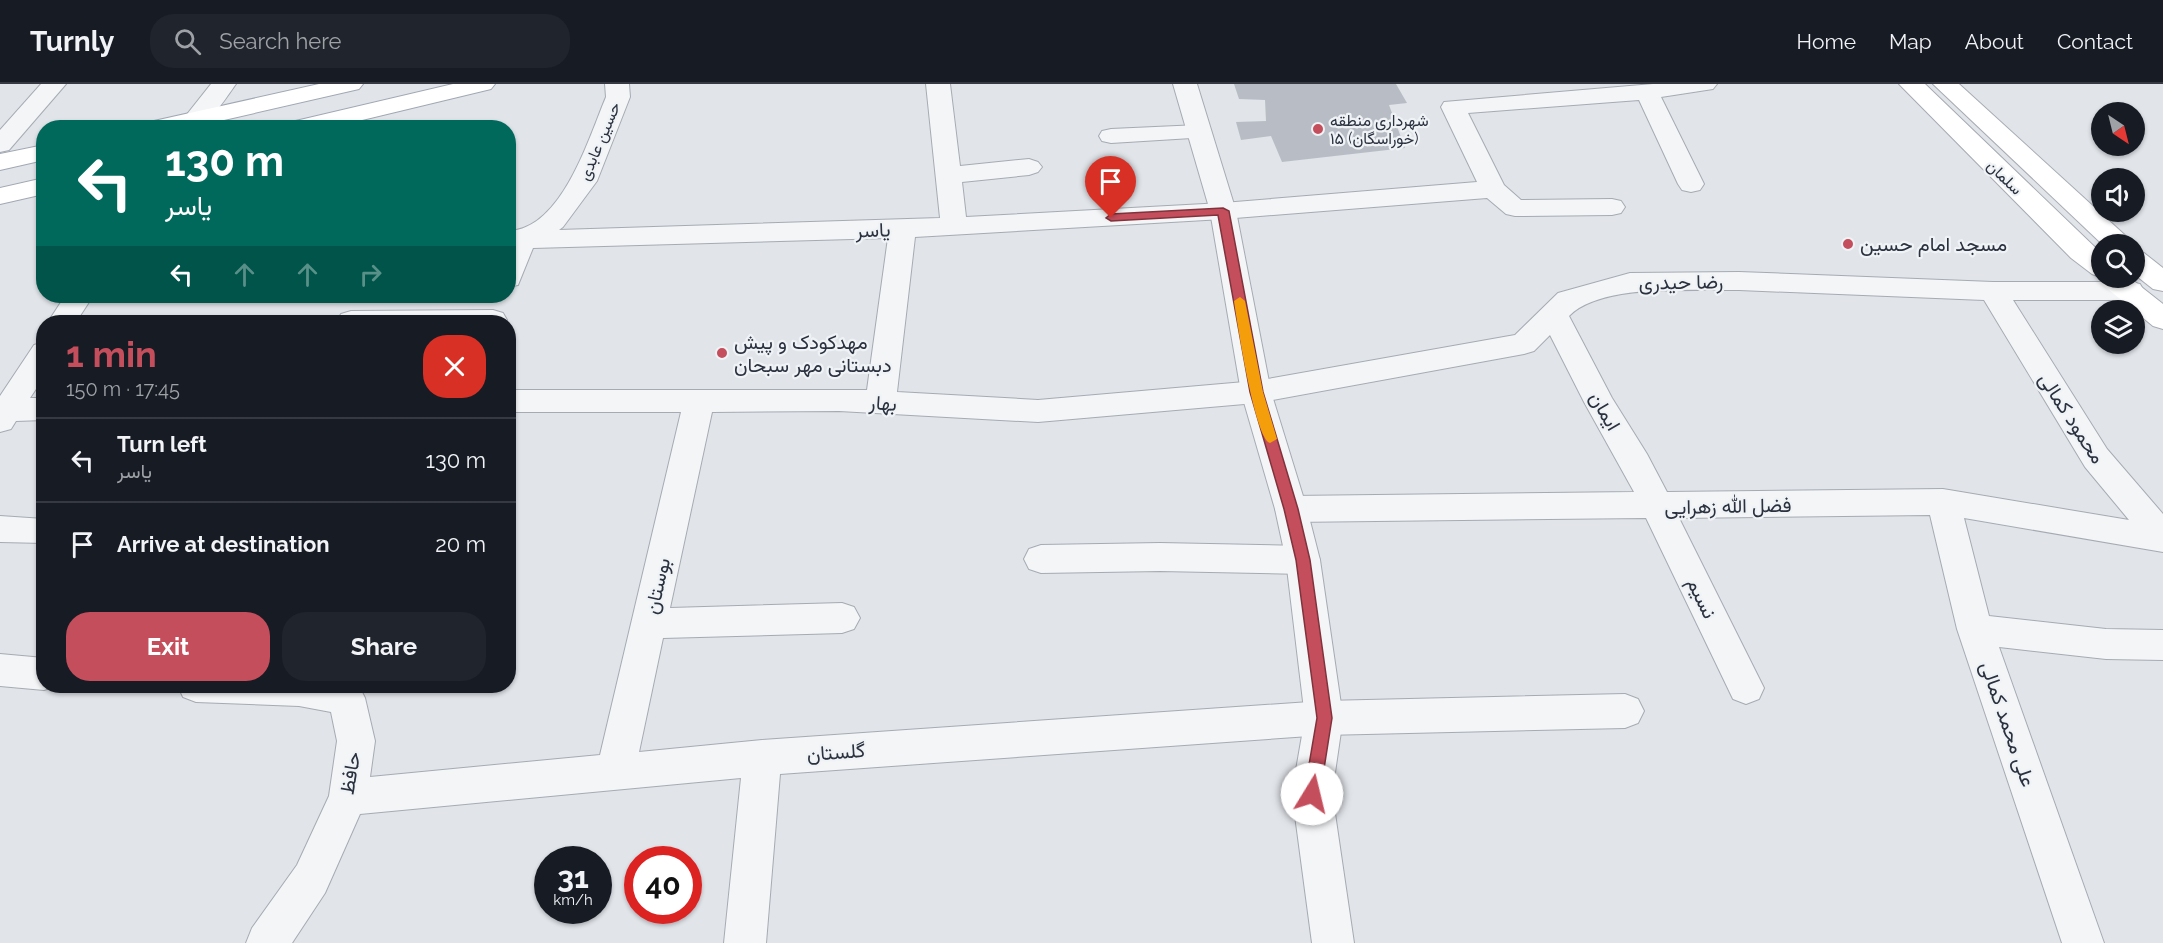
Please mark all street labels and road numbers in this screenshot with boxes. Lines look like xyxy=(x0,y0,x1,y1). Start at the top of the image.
street label: حسین عابدی xyxy=(574,99,625,184)
street label: سلمان xyxy=(1983,156,2026,199)
street label: یاسر xyxy=(854,217,891,244)
street label: رضا حیدری xyxy=(1639,269,1724,296)
street label: محمود کمالی xyxy=(2033,368,2110,469)
street label: ایمان xyxy=(1584,387,1626,435)
street label: بهار xyxy=(867,390,898,417)
street label: فضل الله زهرایی xyxy=(1664,493,1792,520)
street label: بوستان xyxy=(639,556,676,617)
street label: نسیم xyxy=(1681,574,1722,623)
street label: علی محمد کمالی xyxy=(1975,658,2041,790)
street label: گلستان xyxy=(806,738,866,766)
street label: حافظ xyxy=(334,750,366,796)

